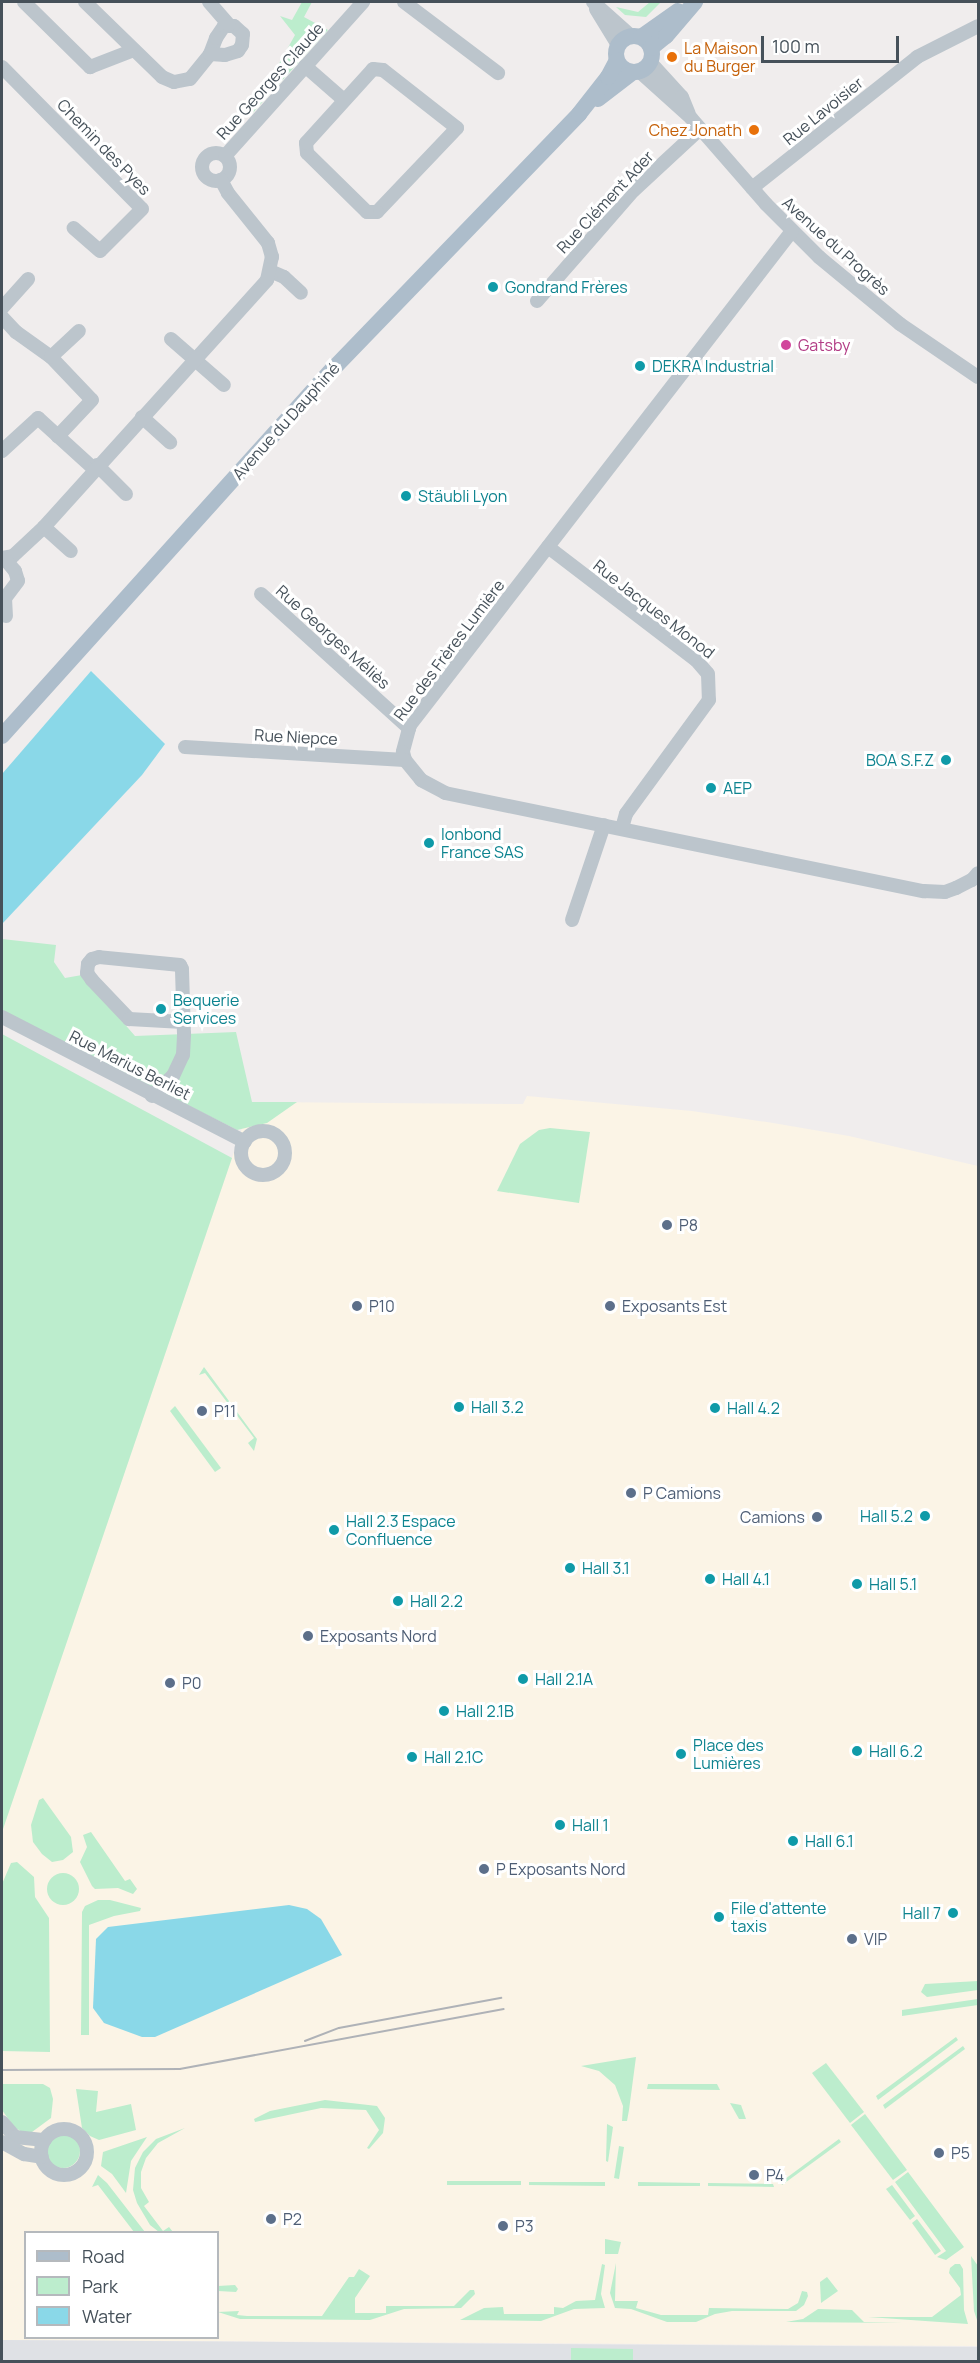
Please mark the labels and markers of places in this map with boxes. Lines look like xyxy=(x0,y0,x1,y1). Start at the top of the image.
place label: La Maison du Burger xyxy=(684,38,758,76)
marker: La Maison du Burger xyxy=(665,50,679,64)
place label: Chez Jonath xyxy=(649,120,742,140)
marker: Chez Jonath xyxy=(747,123,761,137)
place label: Gondrand Frères xyxy=(505,277,628,297)
marker: Gondrand Frères xyxy=(486,280,500,294)
place label: Gatsby xyxy=(798,335,850,355)
marker: Gatsby xyxy=(779,338,793,352)
place label: DEKRA Industrial xyxy=(652,356,774,376)
marker: DEKRA Industrial xyxy=(633,359,647,373)
place label: Stäubli Lyon xyxy=(418,486,507,506)
marker: Stäubli Lyon xyxy=(399,489,413,503)
place label: BOA S.F.Z xyxy=(866,750,934,770)
marker: BOA S.F.Z xyxy=(939,753,953,767)
place label: AEP xyxy=(723,778,752,798)
marker: AEP xyxy=(704,781,718,795)
place label: Ionbond France SAS xyxy=(441,824,524,862)
marker: Ionbond France SAS xyxy=(422,836,436,850)
place label: Bequerie Services xyxy=(173,990,239,1028)
marker: Bequerie Services xyxy=(154,1002,168,1016)
place label: P8 xyxy=(679,1215,698,1235)
marker: P8 xyxy=(660,1218,674,1232)
place label: P10 xyxy=(369,1296,395,1316)
place label: Exposants Est xyxy=(622,1296,727,1316)
marker: P10 xyxy=(350,1299,364,1313)
marker: Exposants Est xyxy=(603,1299,617,1313)
place label: Hall 3.2 xyxy=(471,1397,524,1417)
place label: Hall 4.2 xyxy=(727,1398,780,1418)
marker: Hall 3.2 xyxy=(452,1400,466,1414)
place label: P11 xyxy=(214,1401,236,1421)
marker: Hall 4.2 xyxy=(708,1401,722,1415)
marker: P11 xyxy=(195,1404,209,1418)
place label: P Camions xyxy=(643,1483,721,1503)
marker: P Camions xyxy=(624,1486,638,1500)
place label: Hall 5.2 xyxy=(860,1506,913,1526)
place label: Camions xyxy=(740,1507,805,1527)
marker: Hall 5.2 xyxy=(918,1509,932,1523)
marker: Camions xyxy=(810,1510,824,1524)
place label: Hall 2.3 Espace Confluence xyxy=(346,1511,456,1549)
marker: Hall 2.3 Espace Confluence xyxy=(327,1523,341,1537)
place label: Hall 3.1 xyxy=(582,1558,630,1578)
marker: Hall 3.1 xyxy=(563,1561,577,1575)
place label: Hall 4.1 xyxy=(722,1569,770,1589)
marker: Hall 4.1 xyxy=(703,1572,717,1586)
place label: Hall 5.1 xyxy=(869,1574,917,1594)
marker: Hall 5.1 xyxy=(850,1577,864,1591)
place label: Hall 2.2 xyxy=(410,1591,463,1611)
marker: Hall 2.2 xyxy=(391,1594,405,1608)
place label: Exposants Nord xyxy=(320,1626,437,1646)
marker: Exposants Nord xyxy=(301,1629,315,1643)
place label: Hall 2.1A xyxy=(535,1669,593,1689)
marker: Hall 2.1A xyxy=(516,1672,530,1686)
place label: P0 xyxy=(182,1673,201,1693)
marker: P0 xyxy=(163,1676,177,1690)
place label: Hall 2.1B xyxy=(456,1701,514,1721)
marker: Hall 2.1B xyxy=(437,1704,451,1718)
place label: Place des Lumières xyxy=(693,1735,764,1773)
place label: Hall 6.2 xyxy=(869,1741,923,1761)
marker: Hall 6.2 xyxy=(850,1744,864,1758)
place label: Hall 2.1C xyxy=(424,1747,483,1767)
marker: Place des Lumières xyxy=(674,1747,688,1761)
marker: Hall 2.1C xyxy=(405,1750,419,1764)
place label: Hall 1 xyxy=(572,1815,609,1835)
marker: Hall 1 xyxy=(553,1818,567,1832)
place label: Hall 6.1 xyxy=(805,1831,854,1851)
marker: Hall 6.1 xyxy=(786,1834,800,1848)
place label: P Exposants Nord xyxy=(496,1859,626,1879)
marker: P Exposants Nord xyxy=(477,1862,491,1876)
place label: File d'attente taxis xyxy=(731,1898,826,1936)
place label: Hall 7 xyxy=(902,1903,941,1923)
marker: Hall 7 xyxy=(946,1906,960,1920)
marker: File d'attente taxis xyxy=(712,1910,726,1924)
place label: VIP xyxy=(864,1929,887,1949)
marker: VIP xyxy=(845,1932,859,1946)
place label: P5 xyxy=(951,2143,970,2163)
marker: P5 xyxy=(932,2146,946,2160)
place label: P4 xyxy=(766,2165,784,2185)
marker: P4 xyxy=(747,2168,761,2182)
place label: P2 xyxy=(283,2209,302,2229)
marker: P2 xyxy=(264,2212,278,2226)
place label: P3 xyxy=(515,2216,534,2236)
marker: P3 xyxy=(496,2219,510,2233)

